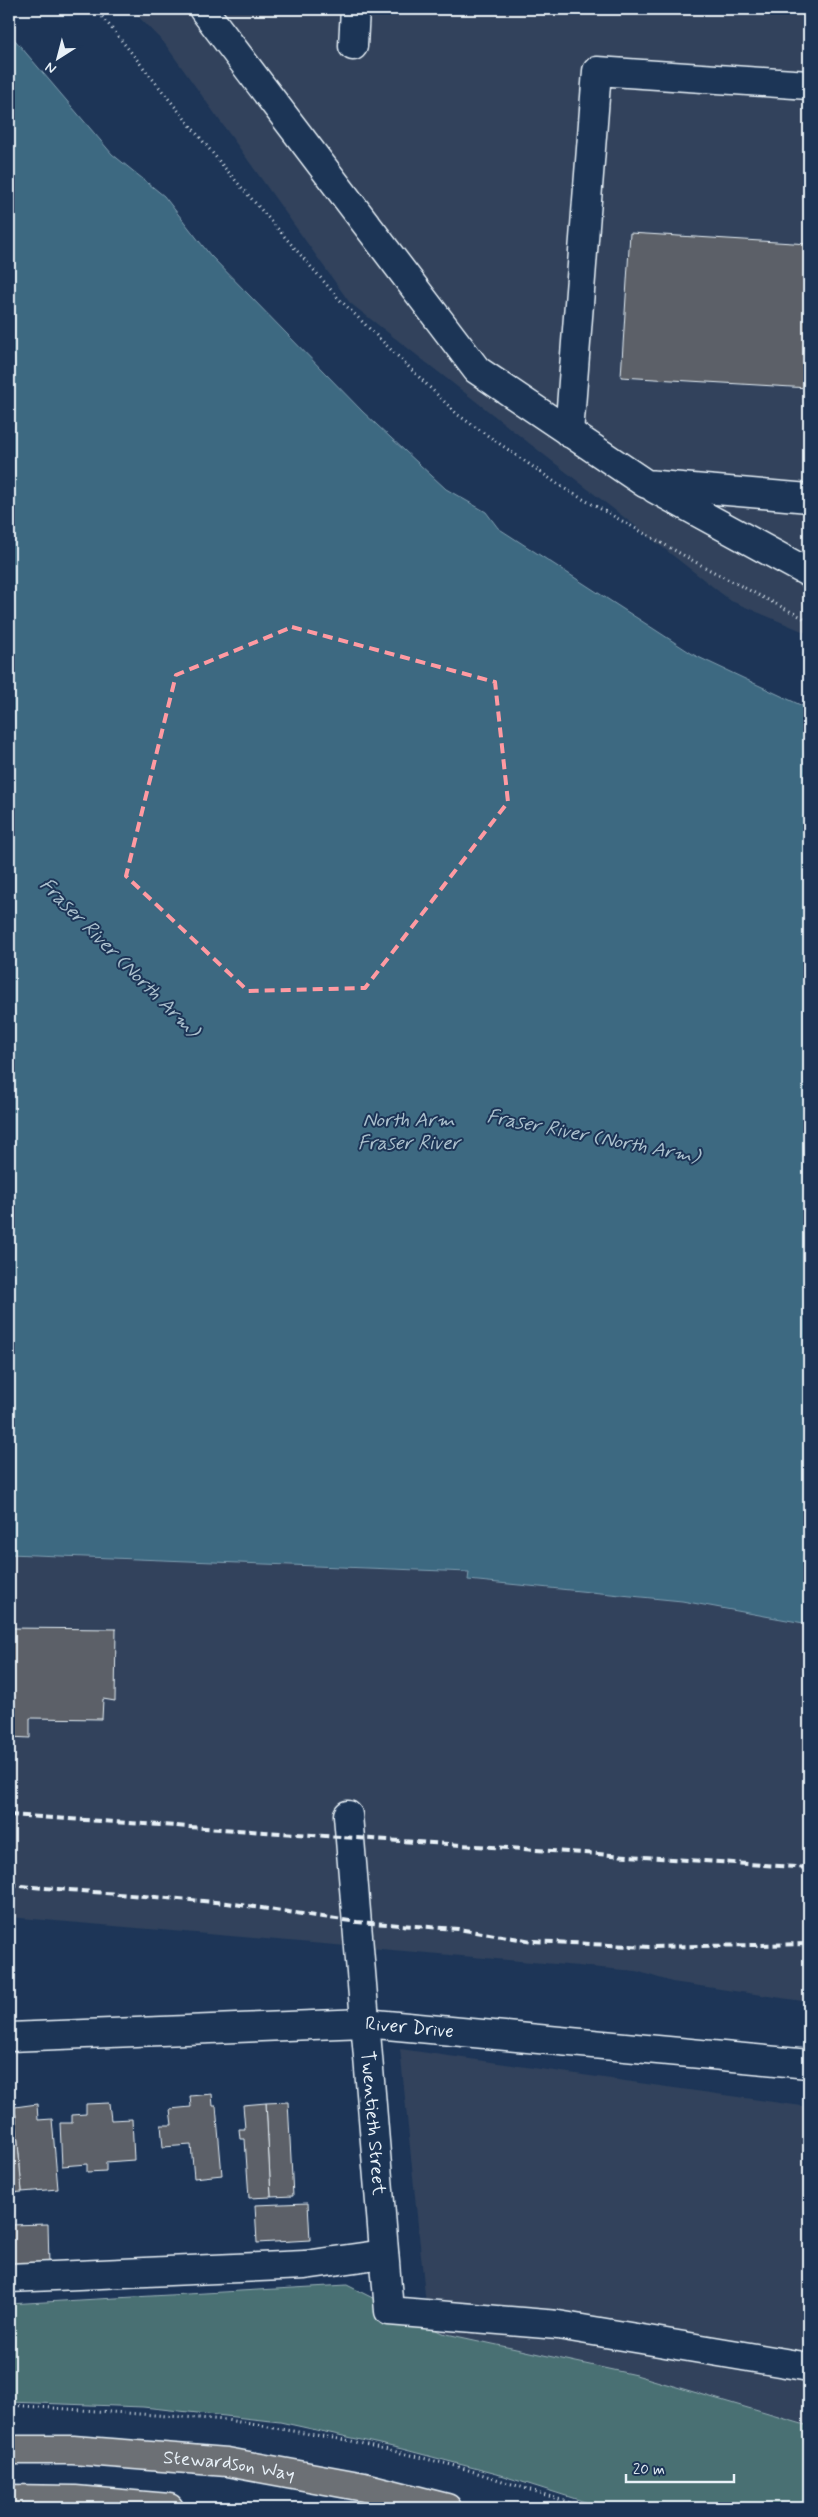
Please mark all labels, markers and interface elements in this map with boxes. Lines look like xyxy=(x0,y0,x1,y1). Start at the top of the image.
north arrow xyxy=(32,32,82,82)
text: N xyxy=(42,58,60,78)
water label: Fraser River (North Arm) xyxy=(33,872,206,1045)
water label: Fraser River (North Arm) xyxy=(484,1103,703,1171)
water label: North Arm Fraser River xyxy=(358,1107,463,1157)
street label: River Drive xyxy=(364,2011,455,2044)
street label: Twentieth Street xyxy=(355,2050,392,2196)
street label: Stewardson Way xyxy=(162,2445,297,2487)
scale bar xyxy=(626,2452,733,2484)
text: 20 m xyxy=(633,2460,665,2480)

